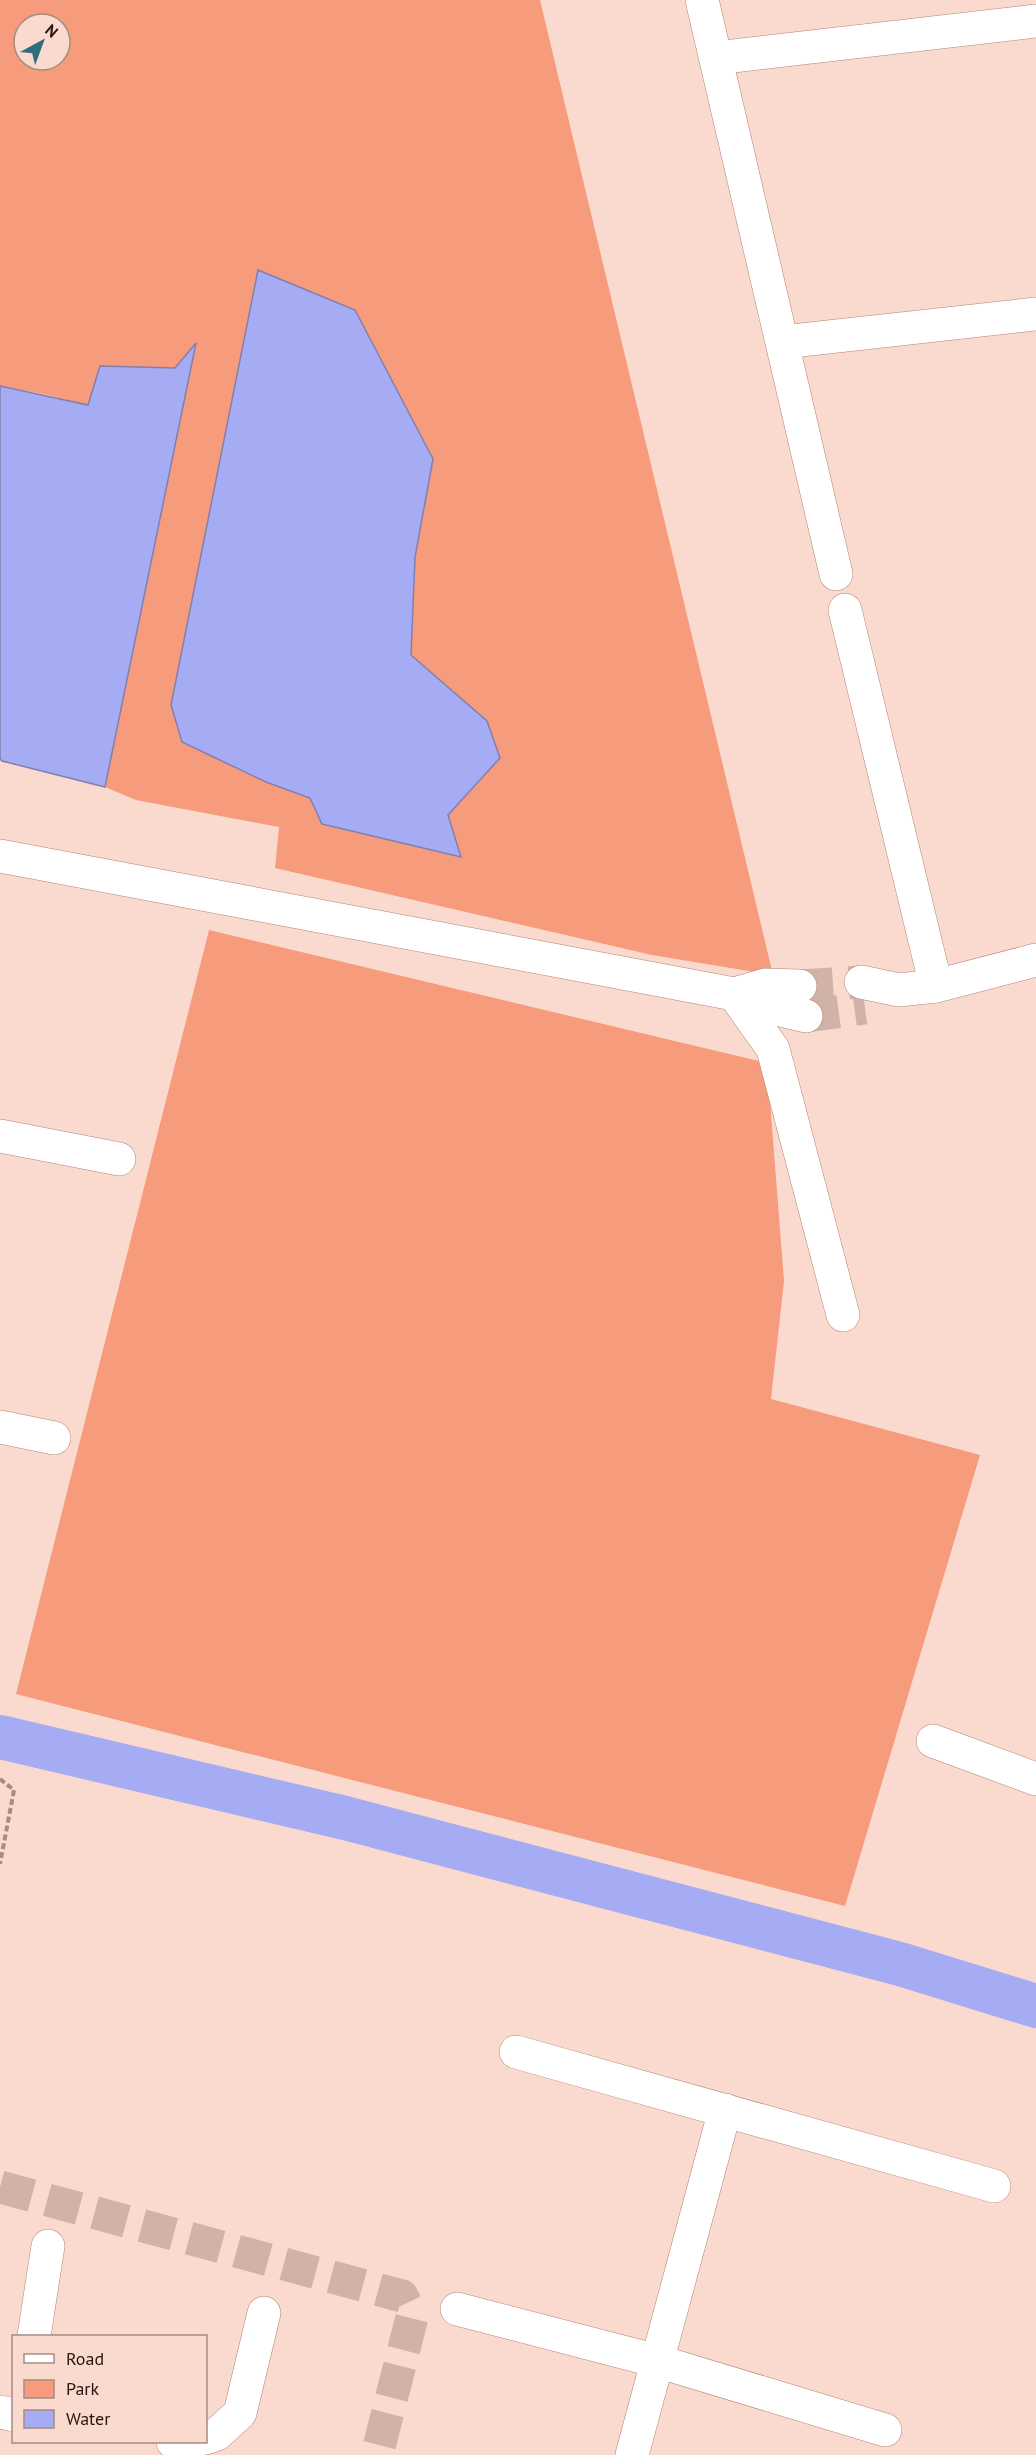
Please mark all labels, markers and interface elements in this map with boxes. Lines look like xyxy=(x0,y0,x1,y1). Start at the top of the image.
north arrow xyxy=(12,12,72,72)
text: N xyxy=(41,20,62,42)
legend xyxy=(12,2335,207,2443)
text: Road xyxy=(66,2347,104,2370)
text: Park xyxy=(66,2377,99,2400)
text: Water xyxy=(66,2407,110,2430)

